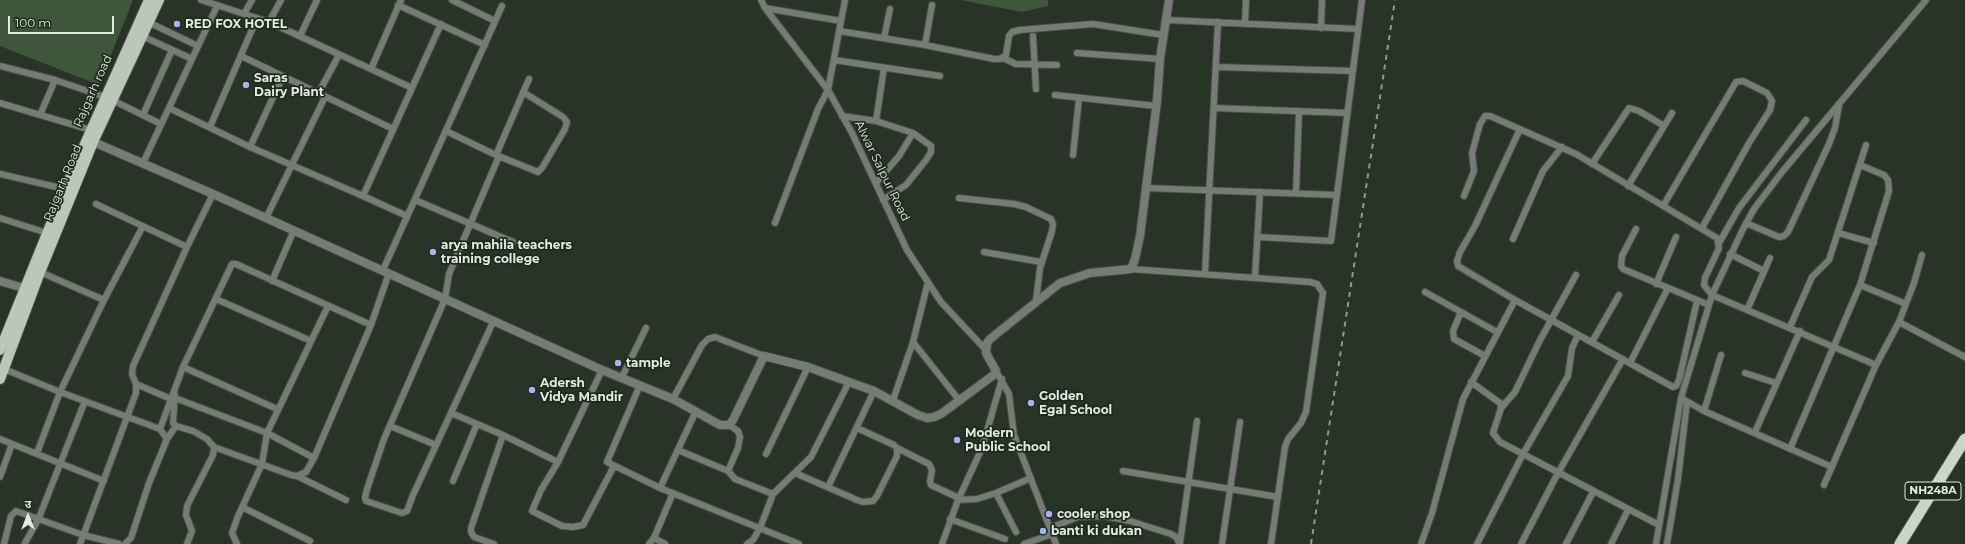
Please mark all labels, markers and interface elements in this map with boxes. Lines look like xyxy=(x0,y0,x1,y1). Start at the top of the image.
scale bar xyxy=(10,8,116,34)
text: 100 m xyxy=(15,15,51,30)
place label: RED FOX HOTEL xyxy=(185,17,287,31)
marker: RED FOX HOTEL xyxy=(172,19,182,29)
street label: Rajgarh road xyxy=(71,53,115,129)
place label: Saras Dairy Plant xyxy=(254,71,324,99)
marker: Saras Dairy Plant xyxy=(241,80,251,90)
street label: Alwar Salpur Road xyxy=(851,118,913,224)
street label: Rajgarh Road xyxy=(41,142,85,224)
place label: arya mahila teachers training college xyxy=(441,238,572,266)
marker: arya mahila teachers training college xyxy=(428,247,438,257)
place label: tample xyxy=(626,356,670,370)
marker: tample xyxy=(613,358,623,368)
place label: Adersh Vidya Mandir xyxy=(540,376,623,404)
marker: Adersh Vidya Mandir xyxy=(527,385,537,395)
place label: Golden Egal School xyxy=(1039,389,1112,417)
marker: Golden Egal School xyxy=(1026,398,1036,408)
place label: Modern Public School xyxy=(965,426,1050,454)
marker: Modern Public School xyxy=(952,435,962,445)
road number: NH248A xyxy=(1905,482,1961,500)
north arrow xyxy=(8,496,48,536)
text: उ xyxy=(25,497,31,511)
place label: cooler shop xyxy=(1057,507,1130,521)
marker: cooler shop xyxy=(1044,509,1054,519)
place label: banti ki dukan xyxy=(1051,524,1142,538)
marker: banti ki dukan xyxy=(1038,526,1048,536)

